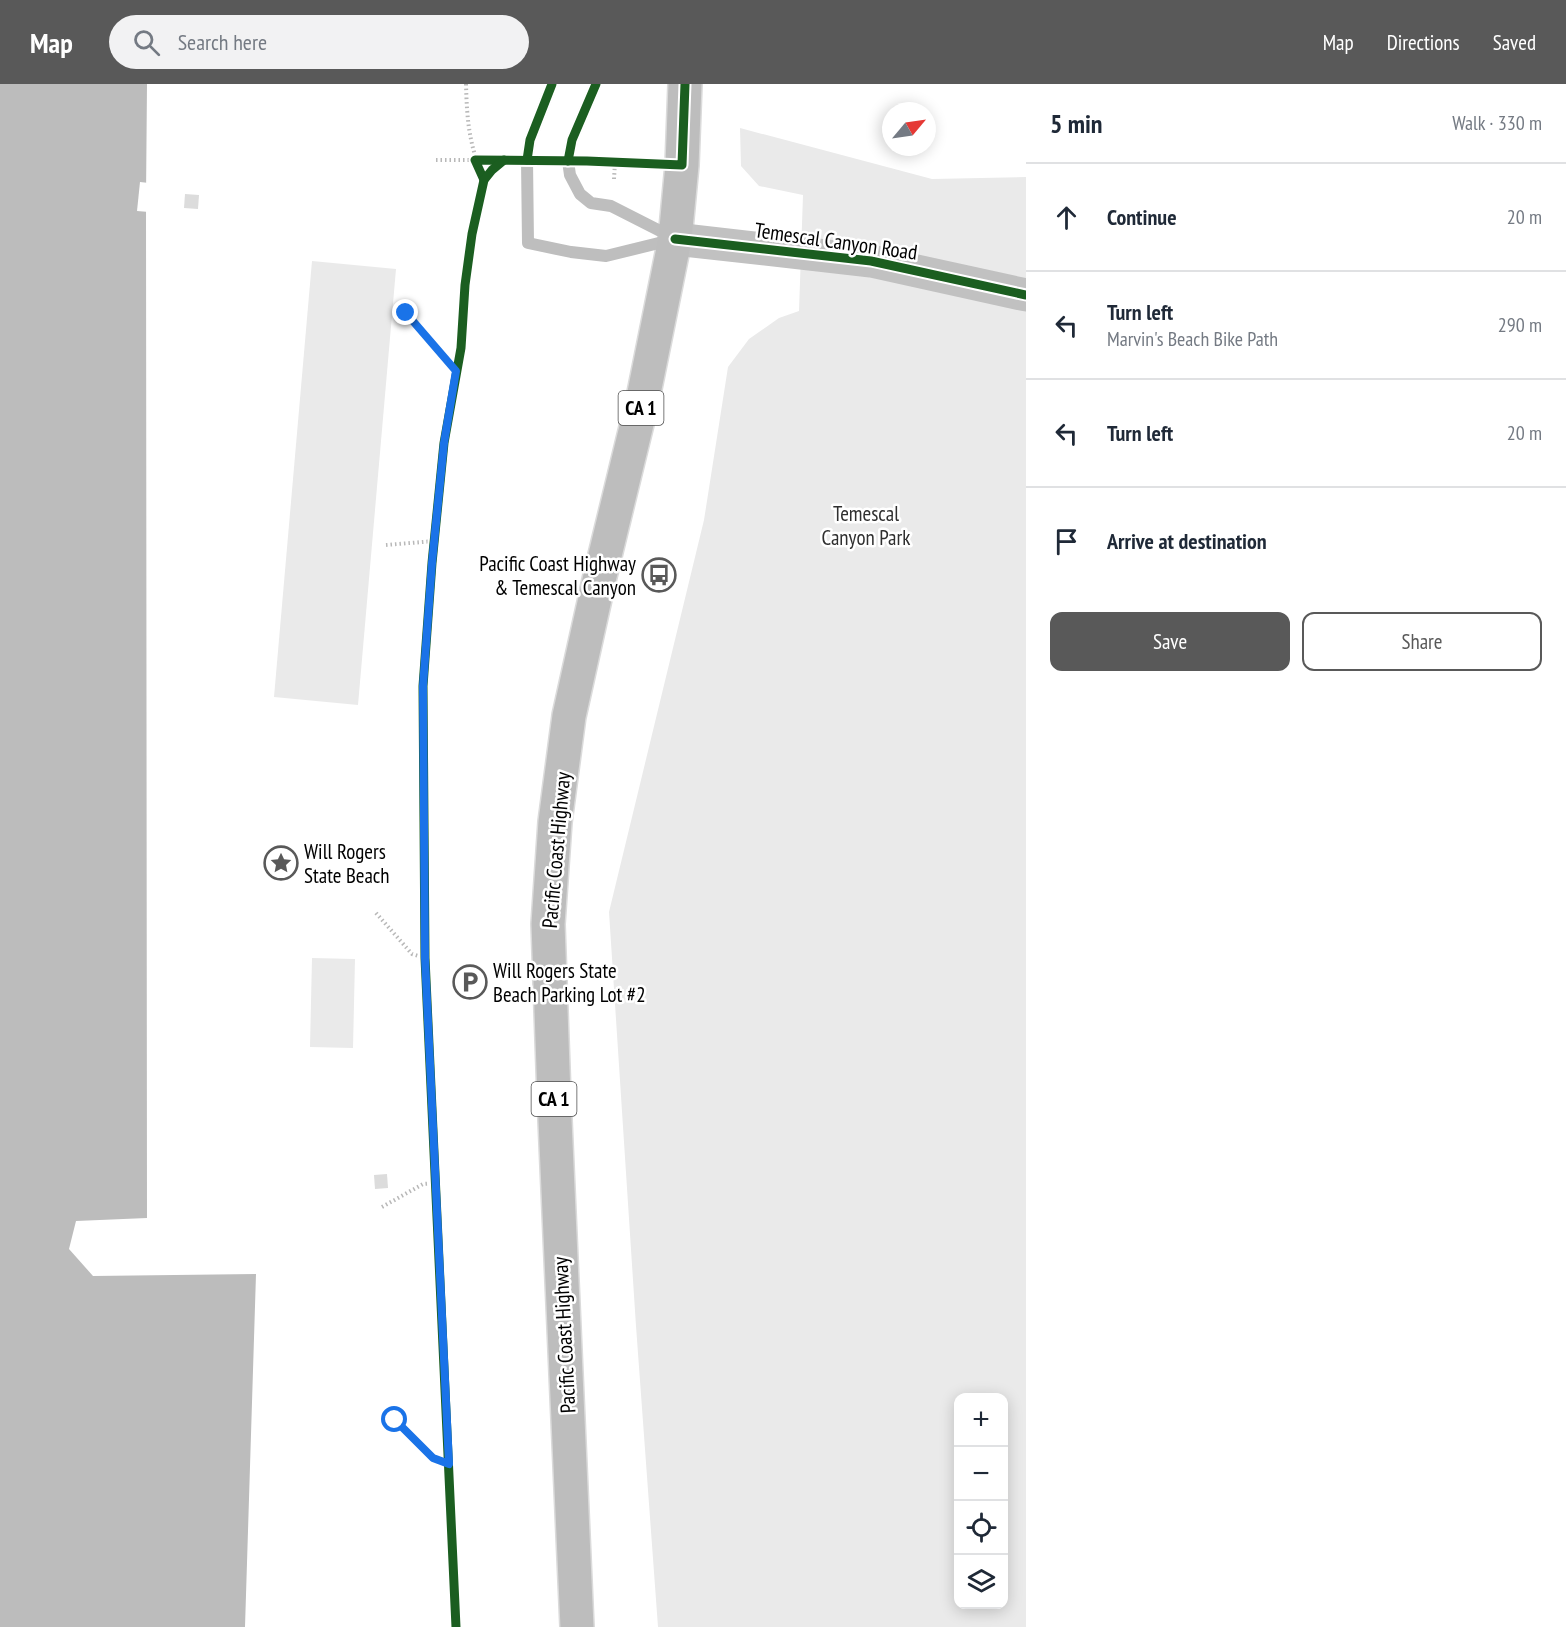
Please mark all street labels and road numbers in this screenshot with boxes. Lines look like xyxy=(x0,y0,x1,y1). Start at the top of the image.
street label: Temescal Canyon Road xyxy=(753,216,919,266)
road number: CA 1 xyxy=(618,391,664,425)
street label: Pacific Coast Highway xyxy=(536,771,576,929)
road number: CA 1 xyxy=(532,1082,576,1116)
street label: Pacific Coast Highway xyxy=(546,1256,582,1414)

